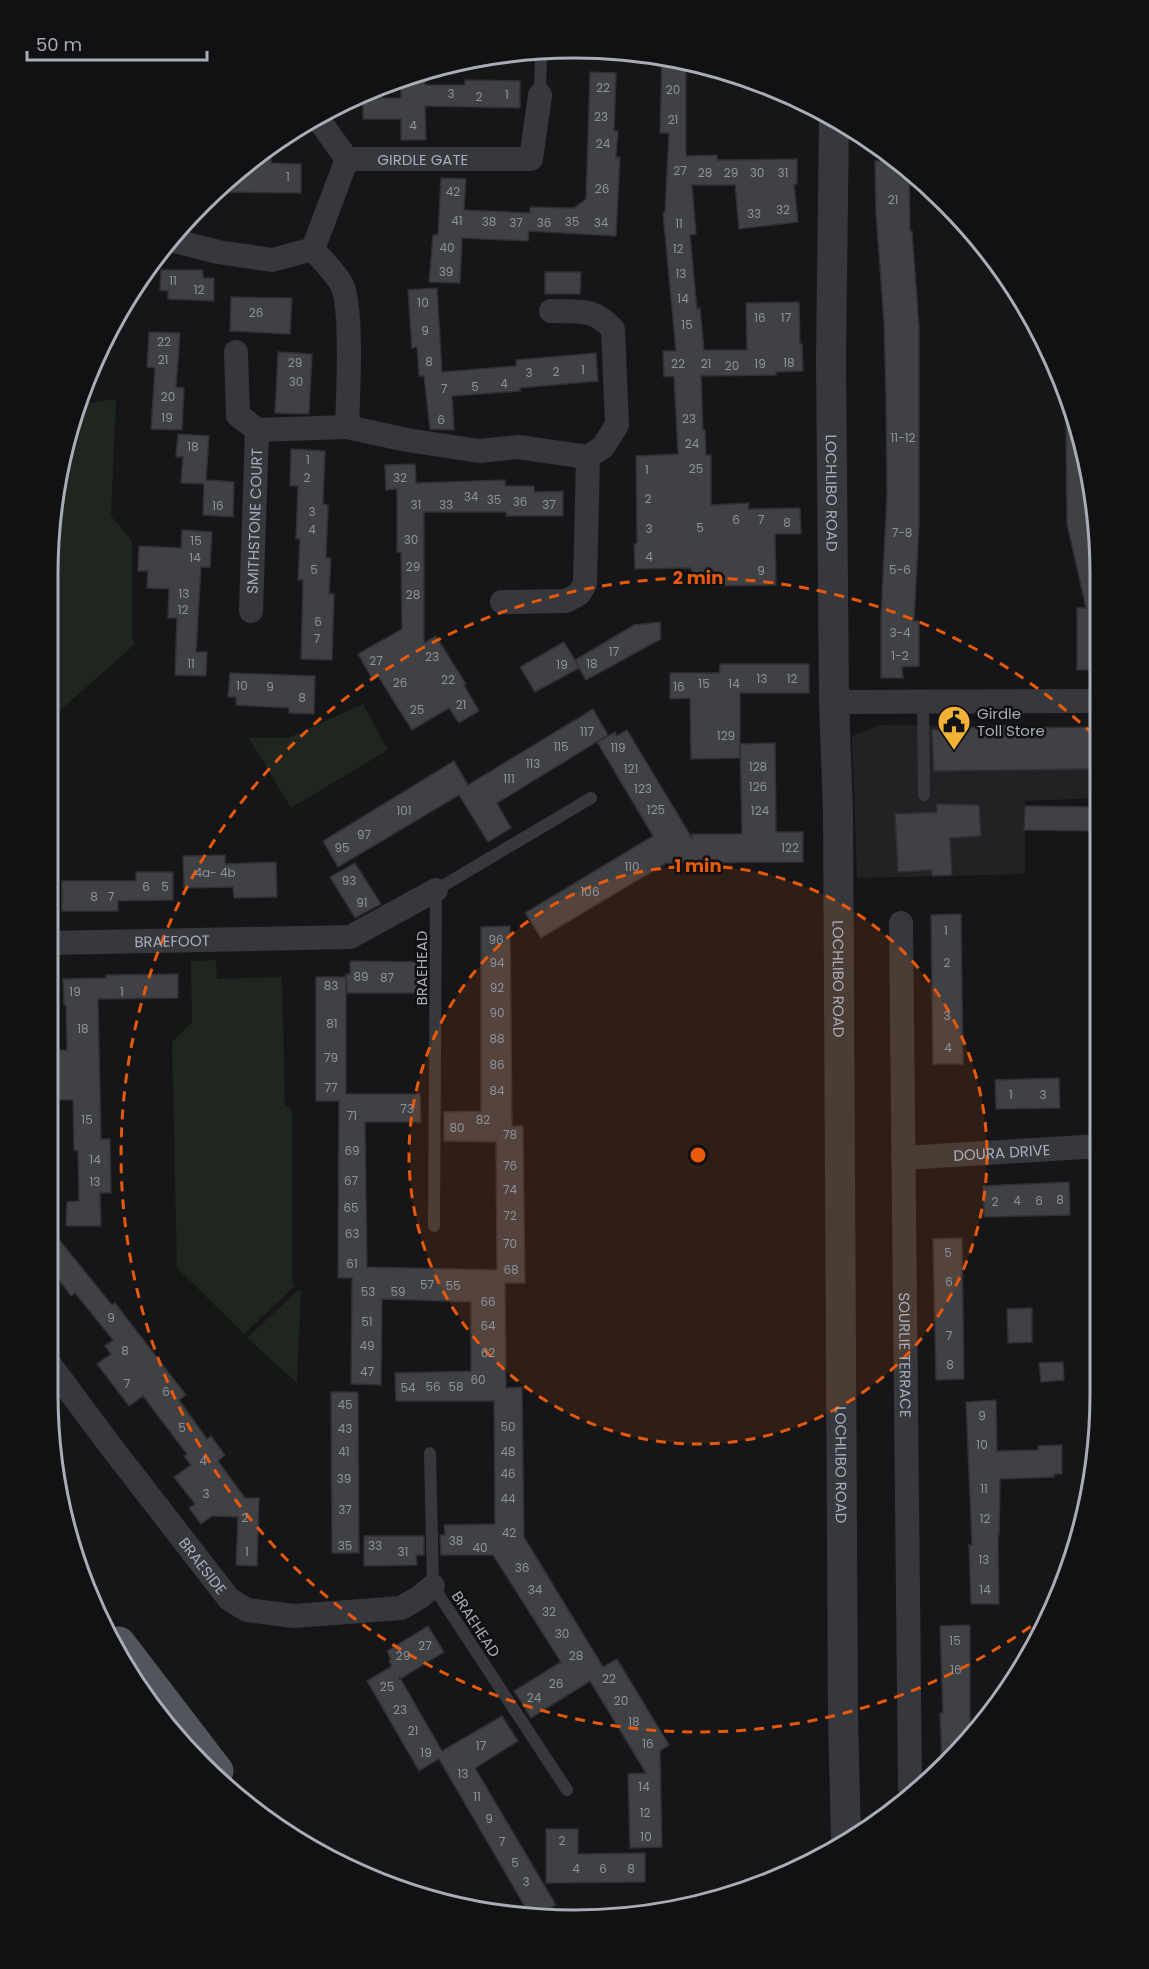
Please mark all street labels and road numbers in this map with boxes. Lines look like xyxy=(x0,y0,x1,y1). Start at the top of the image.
street label: GIRDLE GATE xyxy=(377,149,468,170)
street label: LOCHLIBO ROAD xyxy=(821,434,843,552)
street label: SMITHSTONE COURT xyxy=(241,448,267,594)
street label: LOCHLIBO ROAD xyxy=(828,920,850,1038)
street label: BRAEFOOT xyxy=(134,929,210,952)
street label: BRAEHEAD xyxy=(411,931,432,1005)
street label: DOURA DRIVE xyxy=(953,1139,1051,1165)
street label: SOURLIE TERRACE xyxy=(894,1292,917,1418)
street label: LOCHLIBO ROAD xyxy=(831,1406,852,1524)
street label: BRAESIDE xyxy=(174,1533,232,1599)
street label: BRAEHEAD xyxy=(447,1587,505,1661)

